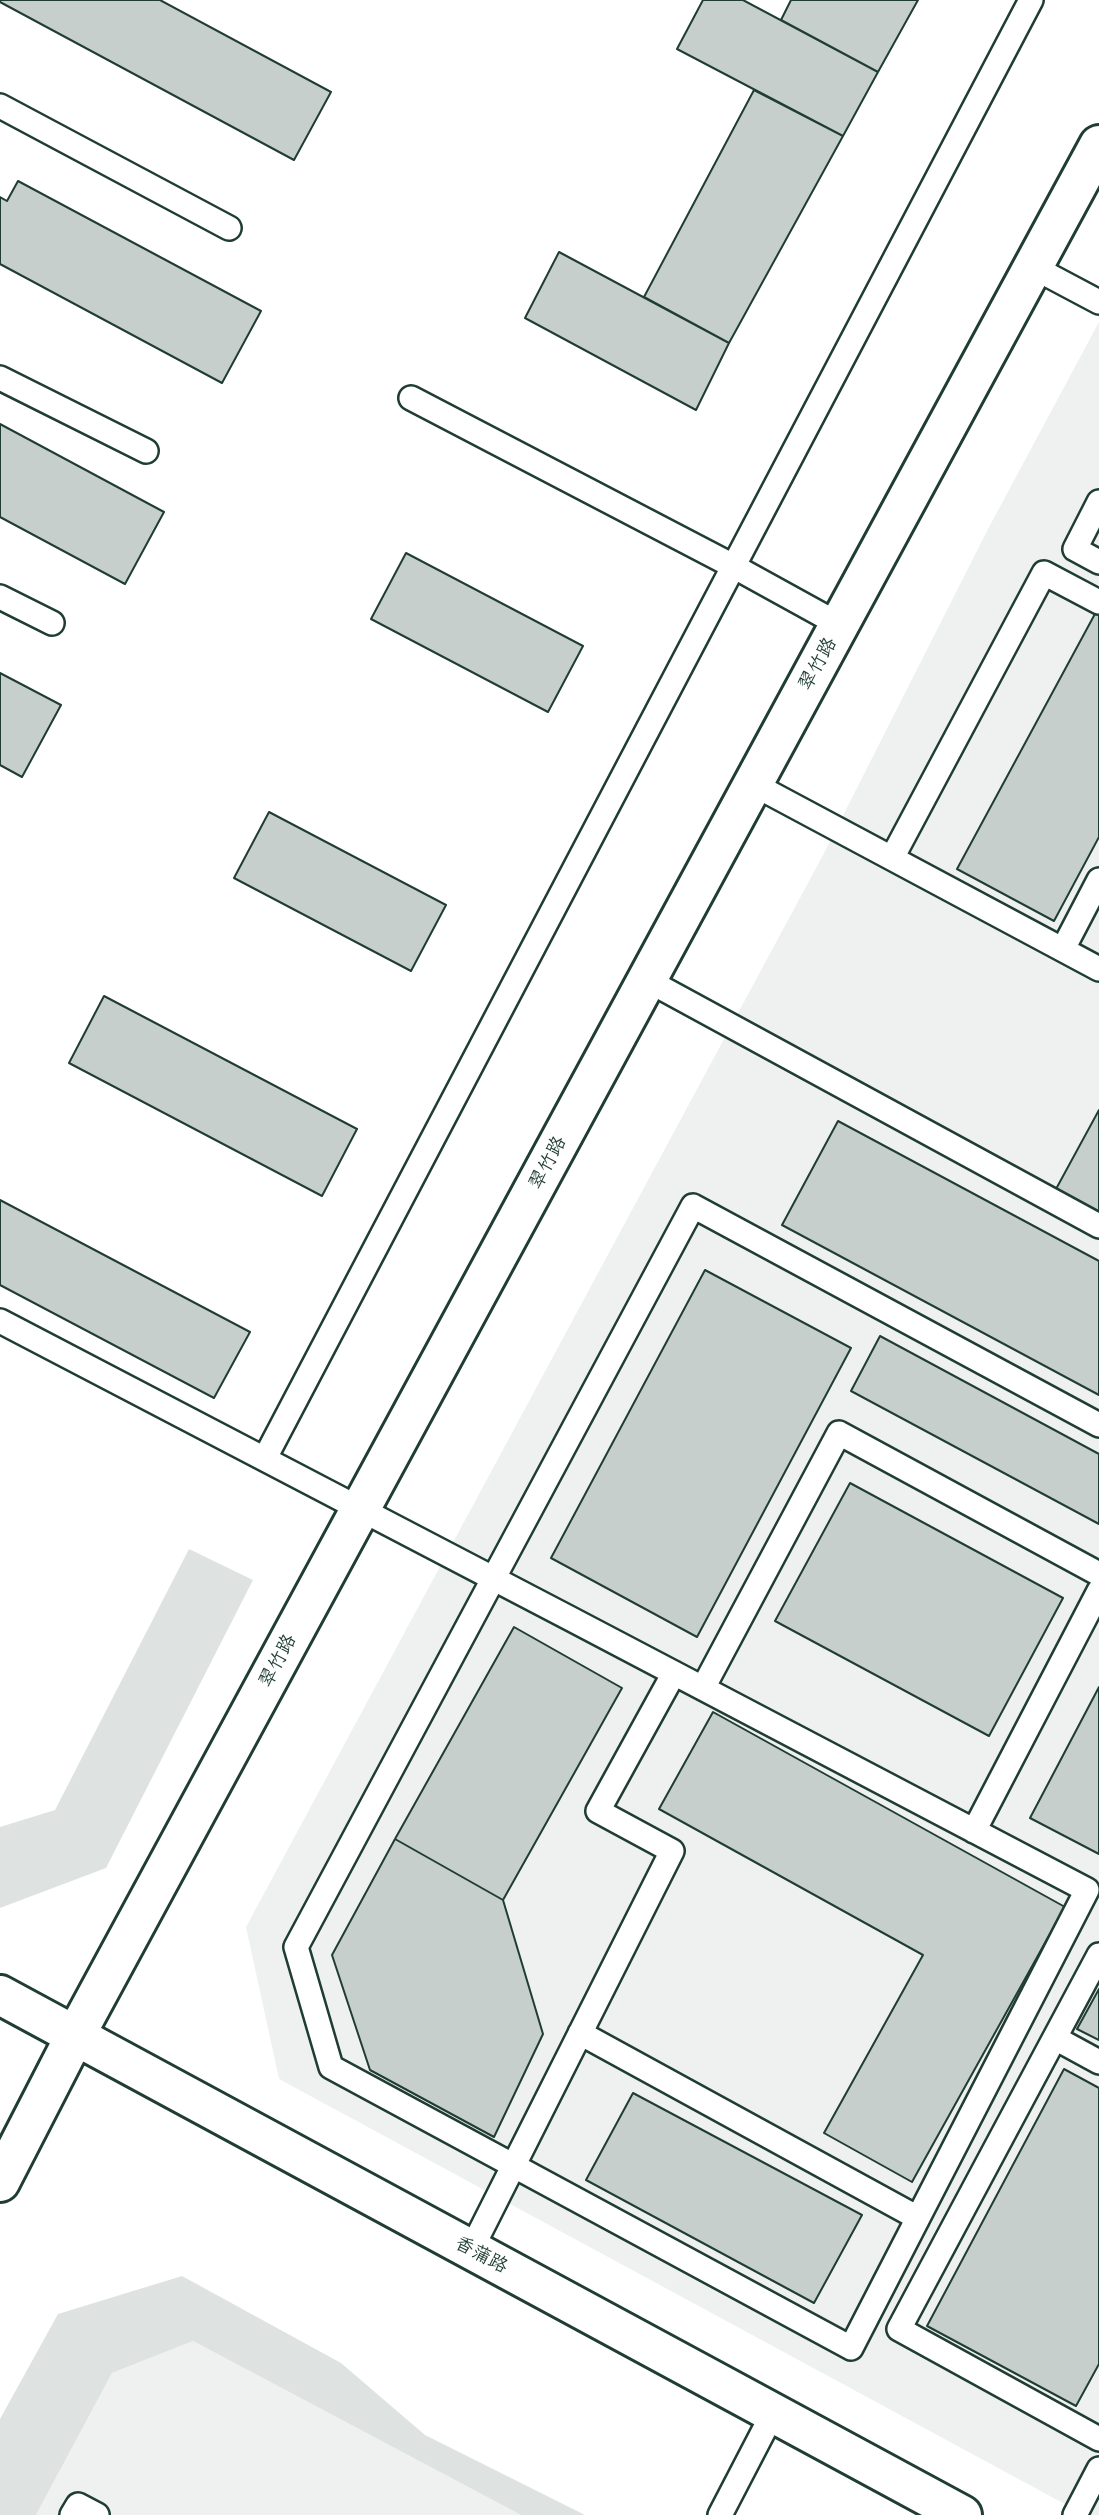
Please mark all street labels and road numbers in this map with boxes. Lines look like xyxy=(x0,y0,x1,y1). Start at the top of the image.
street label: 翠竹路 xyxy=(794,634,842,694)
street label: 翠竹路 xyxy=(525,1132,571,1194)
street label: 翠竹路 xyxy=(255,1630,301,1692)
street label: 香蒲路 xyxy=(450,2232,512,2278)

